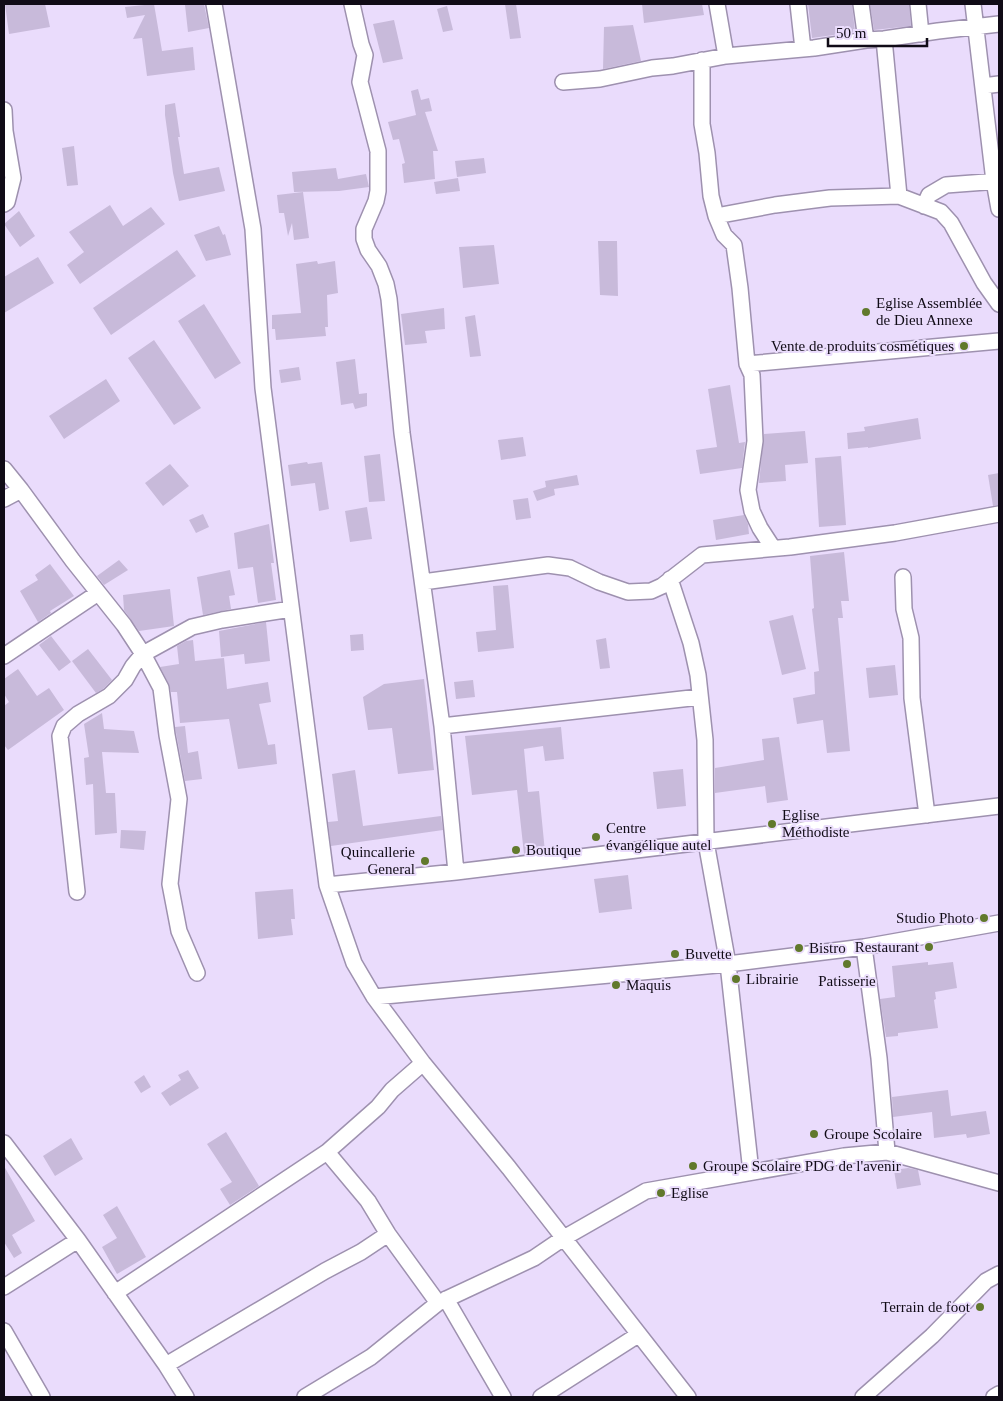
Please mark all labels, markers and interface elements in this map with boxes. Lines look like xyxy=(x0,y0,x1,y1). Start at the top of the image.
scale bar xyxy=(828,15,927,47)
text: 50 m xyxy=(836,25,867,41)
place label: Eglise Assemblée de Dieu Annexe xyxy=(876,295,983,328)
marker: Eglise Assemblée de Dieu Annexe xyxy=(860,306,872,318)
place label: Vente de produits cosmétiques xyxy=(771,338,954,354)
marker: Vente de produits cosmétiques xyxy=(958,340,970,352)
place label: Eglise Méthodiste xyxy=(782,807,850,840)
marker: Eglise Méthodiste xyxy=(766,818,778,830)
place label: Centre évangélique autel xyxy=(606,820,711,853)
marker: Centre évangélique autel xyxy=(590,831,602,843)
place label: Boutique xyxy=(526,842,581,858)
place label: Quincallerie General xyxy=(341,844,415,877)
marker: Boutique xyxy=(510,844,522,856)
marker: Quincallerie General xyxy=(419,855,431,867)
place label: Studio Photo xyxy=(896,910,974,926)
marker: Studio Photo xyxy=(978,912,990,924)
place label: Restaurant xyxy=(855,939,920,955)
place label: Bistro xyxy=(809,940,846,956)
marker: Restaurant xyxy=(923,941,935,953)
marker: Bistro xyxy=(793,942,805,954)
place label: Buvette xyxy=(685,946,732,962)
marker: Buvette xyxy=(669,948,681,960)
marker: Patisserie xyxy=(841,958,853,970)
place label: Librairie xyxy=(746,971,799,987)
marker: Librairie xyxy=(730,973,742,985)
place label: Patisserie xyxy=(818,973,876,989)
place label: Maquis xyxy=(626,977,671,993)
marker: Maquis xyxy=(610,979,622,991)
place label: Groupe Scolaire xyxy=(824,1126,922,1142)
marker: Groupe Scolaire xyxy=(808,1128,820,1140)
place label: Groupe Scolaire PDG de l'avenir xyxy=(703,1158,901,1174)
marker: Groupe Scolaire PDG de l'avenir xyxy=(687,1160,699,1172)
place label: Eglise xyxy=(671,1185,709,1201)
marker: Eglise xyxy=(655,1187,667,1199)
place label: Terrain de foot xyxy=(881,1299,971,1315)
marker: Terrain de foot xyxy=(974,1301,986,1313)

